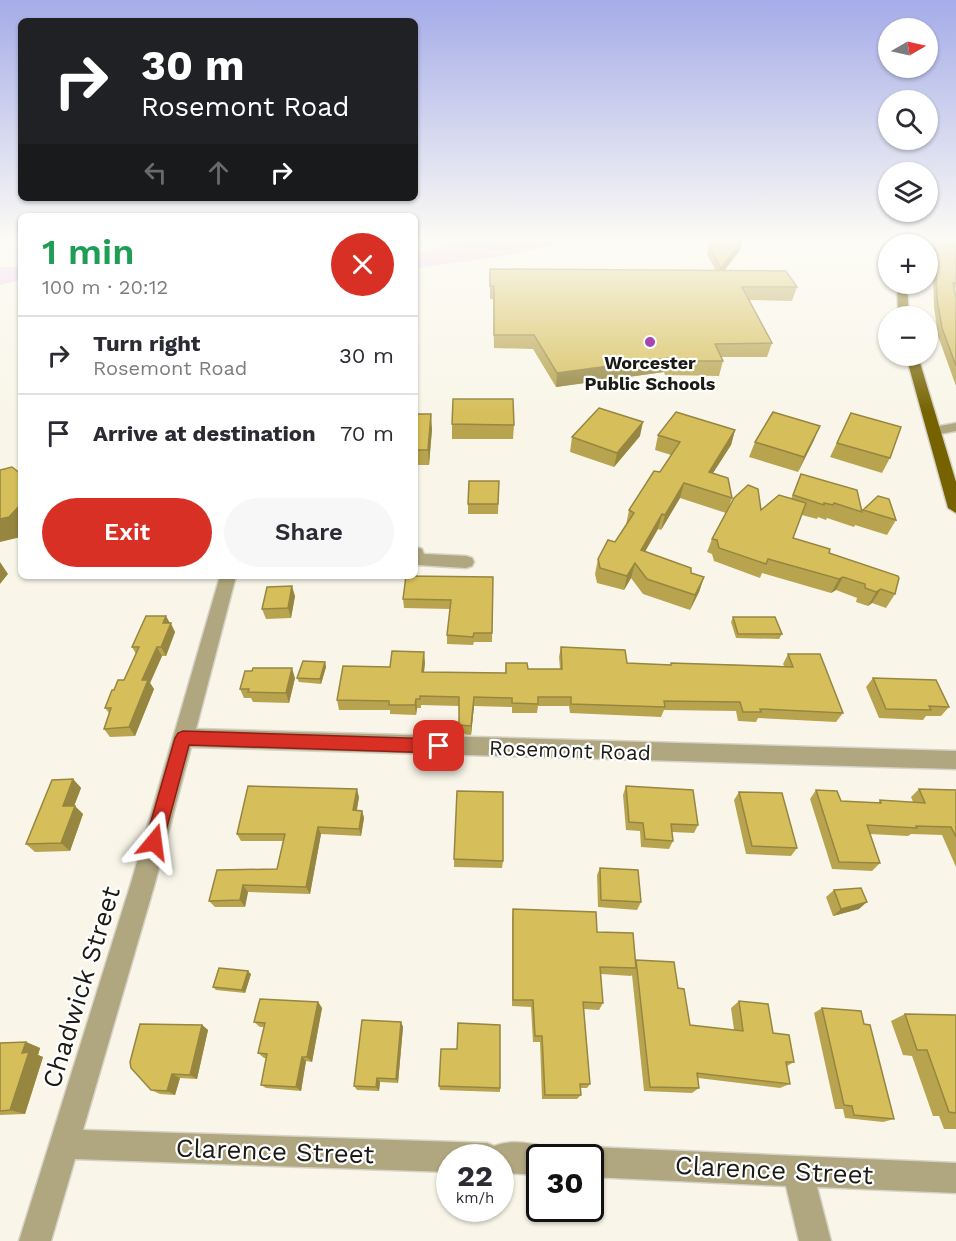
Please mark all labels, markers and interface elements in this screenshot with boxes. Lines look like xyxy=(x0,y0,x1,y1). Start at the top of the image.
north arrow xyxy=(878,18,938,78)
map controls xyxy=(878,18,938,366)
text: 30 m xyxy=(141,41,245,90)
icon: right xyxy=(42,42,120,120)
button: search xyxy=(878,90,938,150)
text: Rosemont Road xyxy=(141,91,349,123)
icon: left xyxy=(139,156,172,189)
icon: ahead xyxy=(202,156,235,189)
icon: right xyxy=(265,156,298,189)
button: layers xyxy=(878,162,938,222)
text: 1 min xyxy=(42,231,134,273)
button: close xyxy=(331,233,394,296)
button: + xyxy=(878,234,938,294)
text: 100 m · 20:12 xyxy=(42,275,168,299)
button: − xyxy=(878,306,938,366)
text: Turn right xyxy=(93,331,200,356)
marker: Worcester Public Schools xyxy=(643,335,657,349)
icon: right xyxy=(42,339,75,372)
text: 30 m xyxy=(339,343,394,368)
place label: Worcester Public Schools xyxy=(585,352,716,394)
text: Rosemont Road xyxy=(93,356,247,380)
icon: arrive xyxy=(42,417,75,450)
text: Arrive at destination xyxy=(93,421,316,446)
text: 70 m xyxy=(340,421,394,446)
button: Exit xyxy=(42,498,212,567)
button: Share xyxy=(224,498,394,567)
pin xyxy=(413,720,464,771)
icon: arrive xyxy=(422,729,455,762)
street label: Rosemont Road xyxy=(489,735,651,765)
position arrow xyxy=(122,810,186,874)
street label: Chadwick Street xyxy=(36,882,126,1092)
street label: Clarence Street xyxy=(175,1133,375,1169)
speed limit sign: 30 xyxy=(526,1144,604,1222)
street label: Clarence Street xyxy=(674,1150,874,1190)
text: 22 xyxy=(457,1158,493,1193)
text: km/h xyxy=(456,1189,494,1207)

